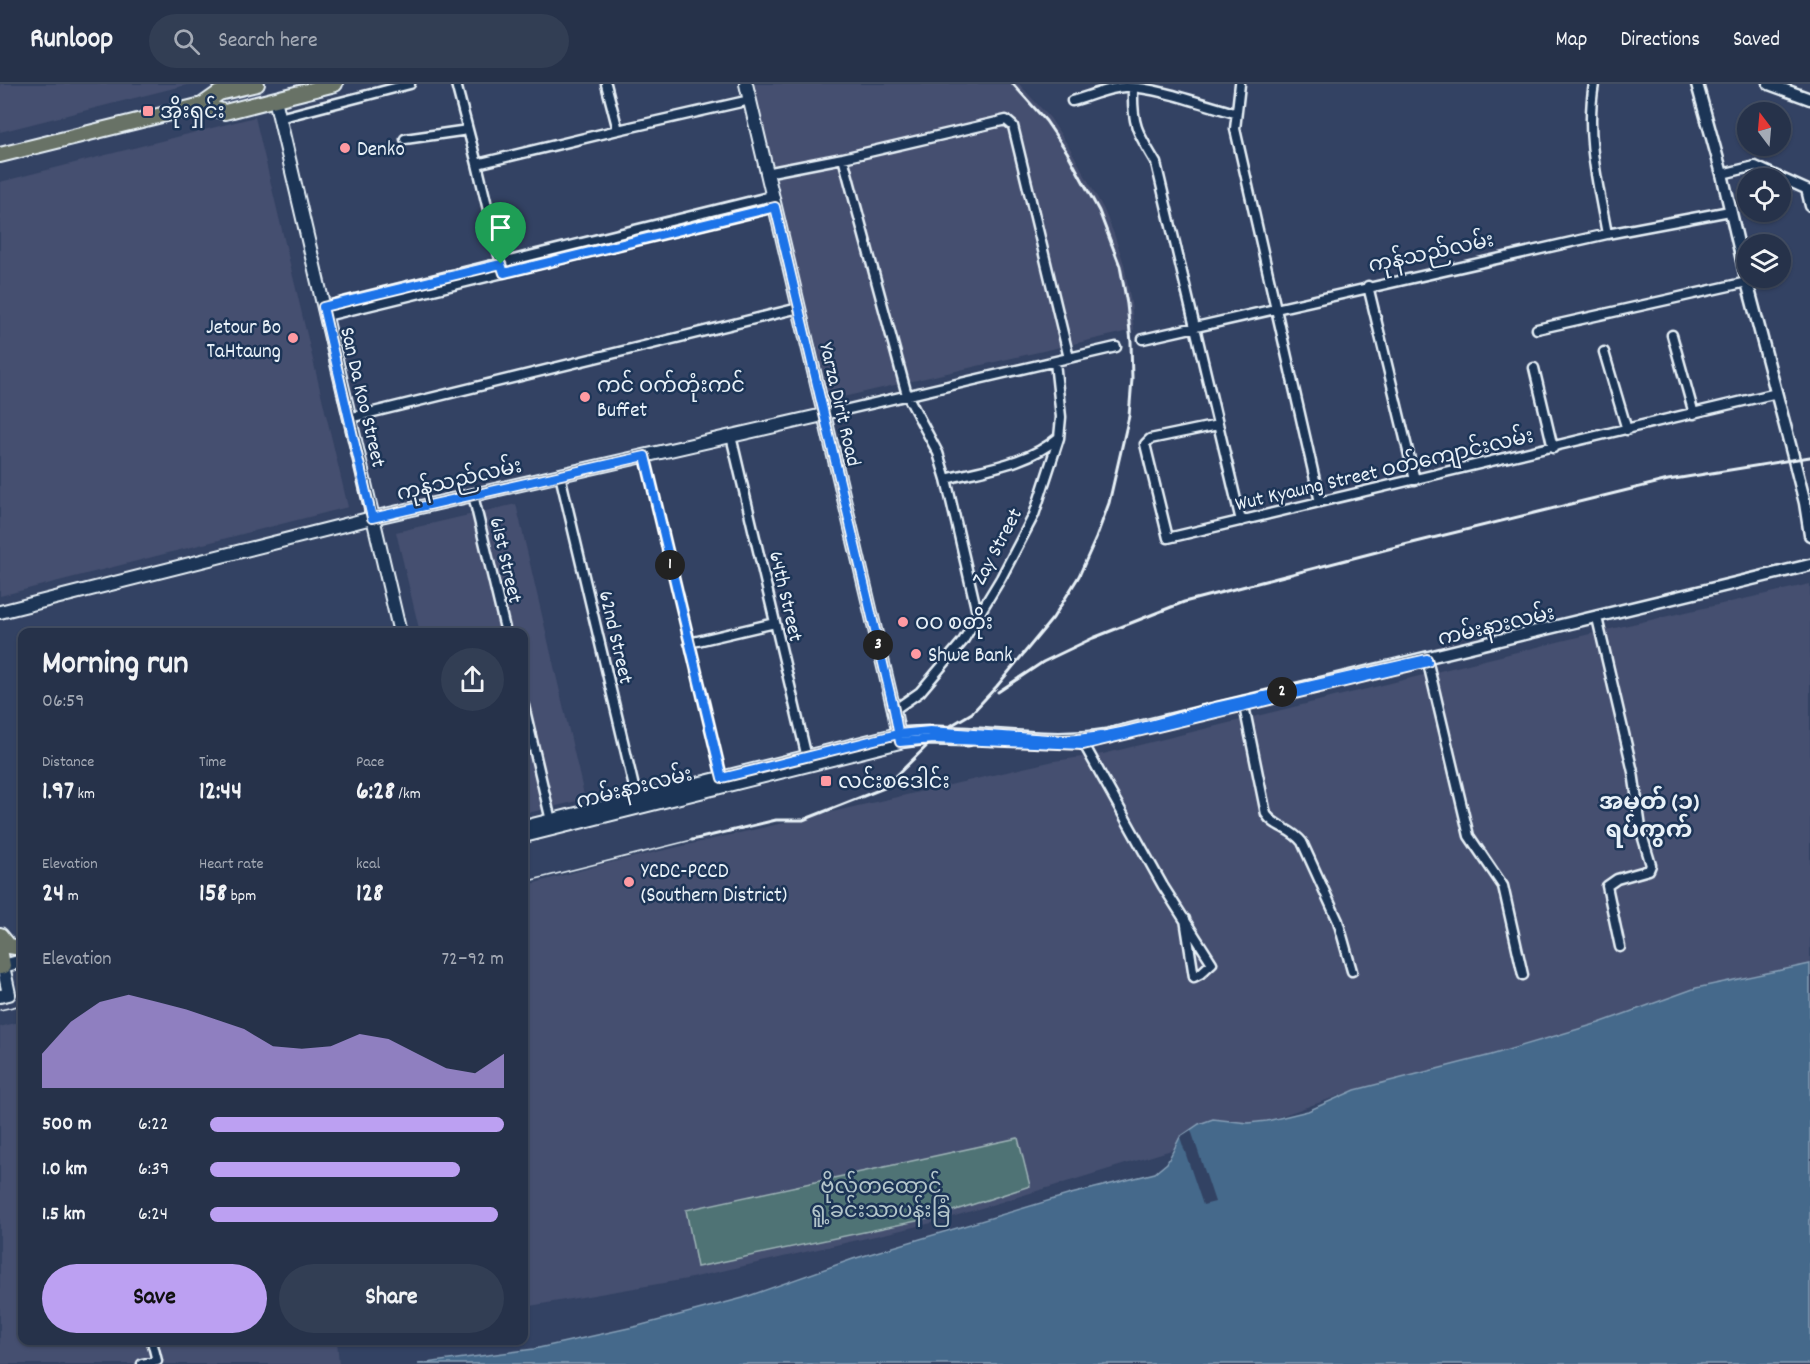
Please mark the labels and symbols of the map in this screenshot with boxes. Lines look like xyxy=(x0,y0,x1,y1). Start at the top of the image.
place label: အိုးရှင်း xyxy=(160,95,225,129)
north arrow xyxy=(1737,102,1791,156)
marker: အိုးရှင်း xyxy=(141,104,155,118)
place label: Denko xyxy=(357,136,405,166)
marker: Denko xyxy=(338,141,352,155)
pin xyxy=(475,202,526,264)
street label: ကုန်သည်လမ်း xyxy=(1365,223,1497,283)
place label: Jetour Bo TaHtaung xyxy=(206,314,281,368)
street label: San Da Koo Street xyxy=(330,324,392,471)
marker: Jetour Bo TaHtaung xyxy=(286,331,300,345)
street label: Yarza Dirit Road xyxy=(809,340,867,469)
place label: ကင် ဝက်တုံးကင် Buffet xyxy=(597,369,745,427)
marker: ကင် ဝက်တုံးကင် Buffet xyxy=(578,390,592,404)
street label: Wut Kyaung Street ဝတ်ကျောင်းလမ်း xyxy=(1231,419,1537,521)
street label: ကုန်သည်လမ်း xyxy=(393,449,525,511)
street label: Zay Street xyxy=(966,503,1032,591)
street label: 61st Street xyxy=(480,515,529,607)
street label: 64th Street xyxy=(759,548,809,645)
pin: 1 xyxy=(655,550,685,580)
street label: 62nd Street xyxy=(589,588,639,688)
street label: ကမ်းနားလမ်း xyxy=(1434,596,1558,656)
place label: ဝဝ စတိုး xyxy=(915,606,993,640)
marker: ဝဝ စတိုး xyxy=(896,615,910,629)
pin: 3 xyxy=(863,630,893,660)
place label: Shwe Bank xyxy=(928,642,1013,672)
marker: Shwe Bank xyxy=(909,647,923,661)
pin: 2 xyxy=(1267,677,1297,707)
street label: ကမ်းနားလမ်း xyxy=(572,757,696,819)
place label: လင်းစဒေါင်း xyxy=(838,765,950,799)
marker: လင်းစဒေါင်း xyxy=(819,774,833,788)
district label: အမှတ် (၁) ရပ်ကွက် xyxy=(1599,785,1699,849)
place label: YCDC-PCCD (Southern District) xyxy=(641,858,787,912)
marker: YCDC-PCCD (Southern District) xyxy=(622,875,636,889)
park label: ဗိုလ်တထောင် ရူ့ခင်းသာပန်းခြံ xyxy=(811,1170,951,1228)

